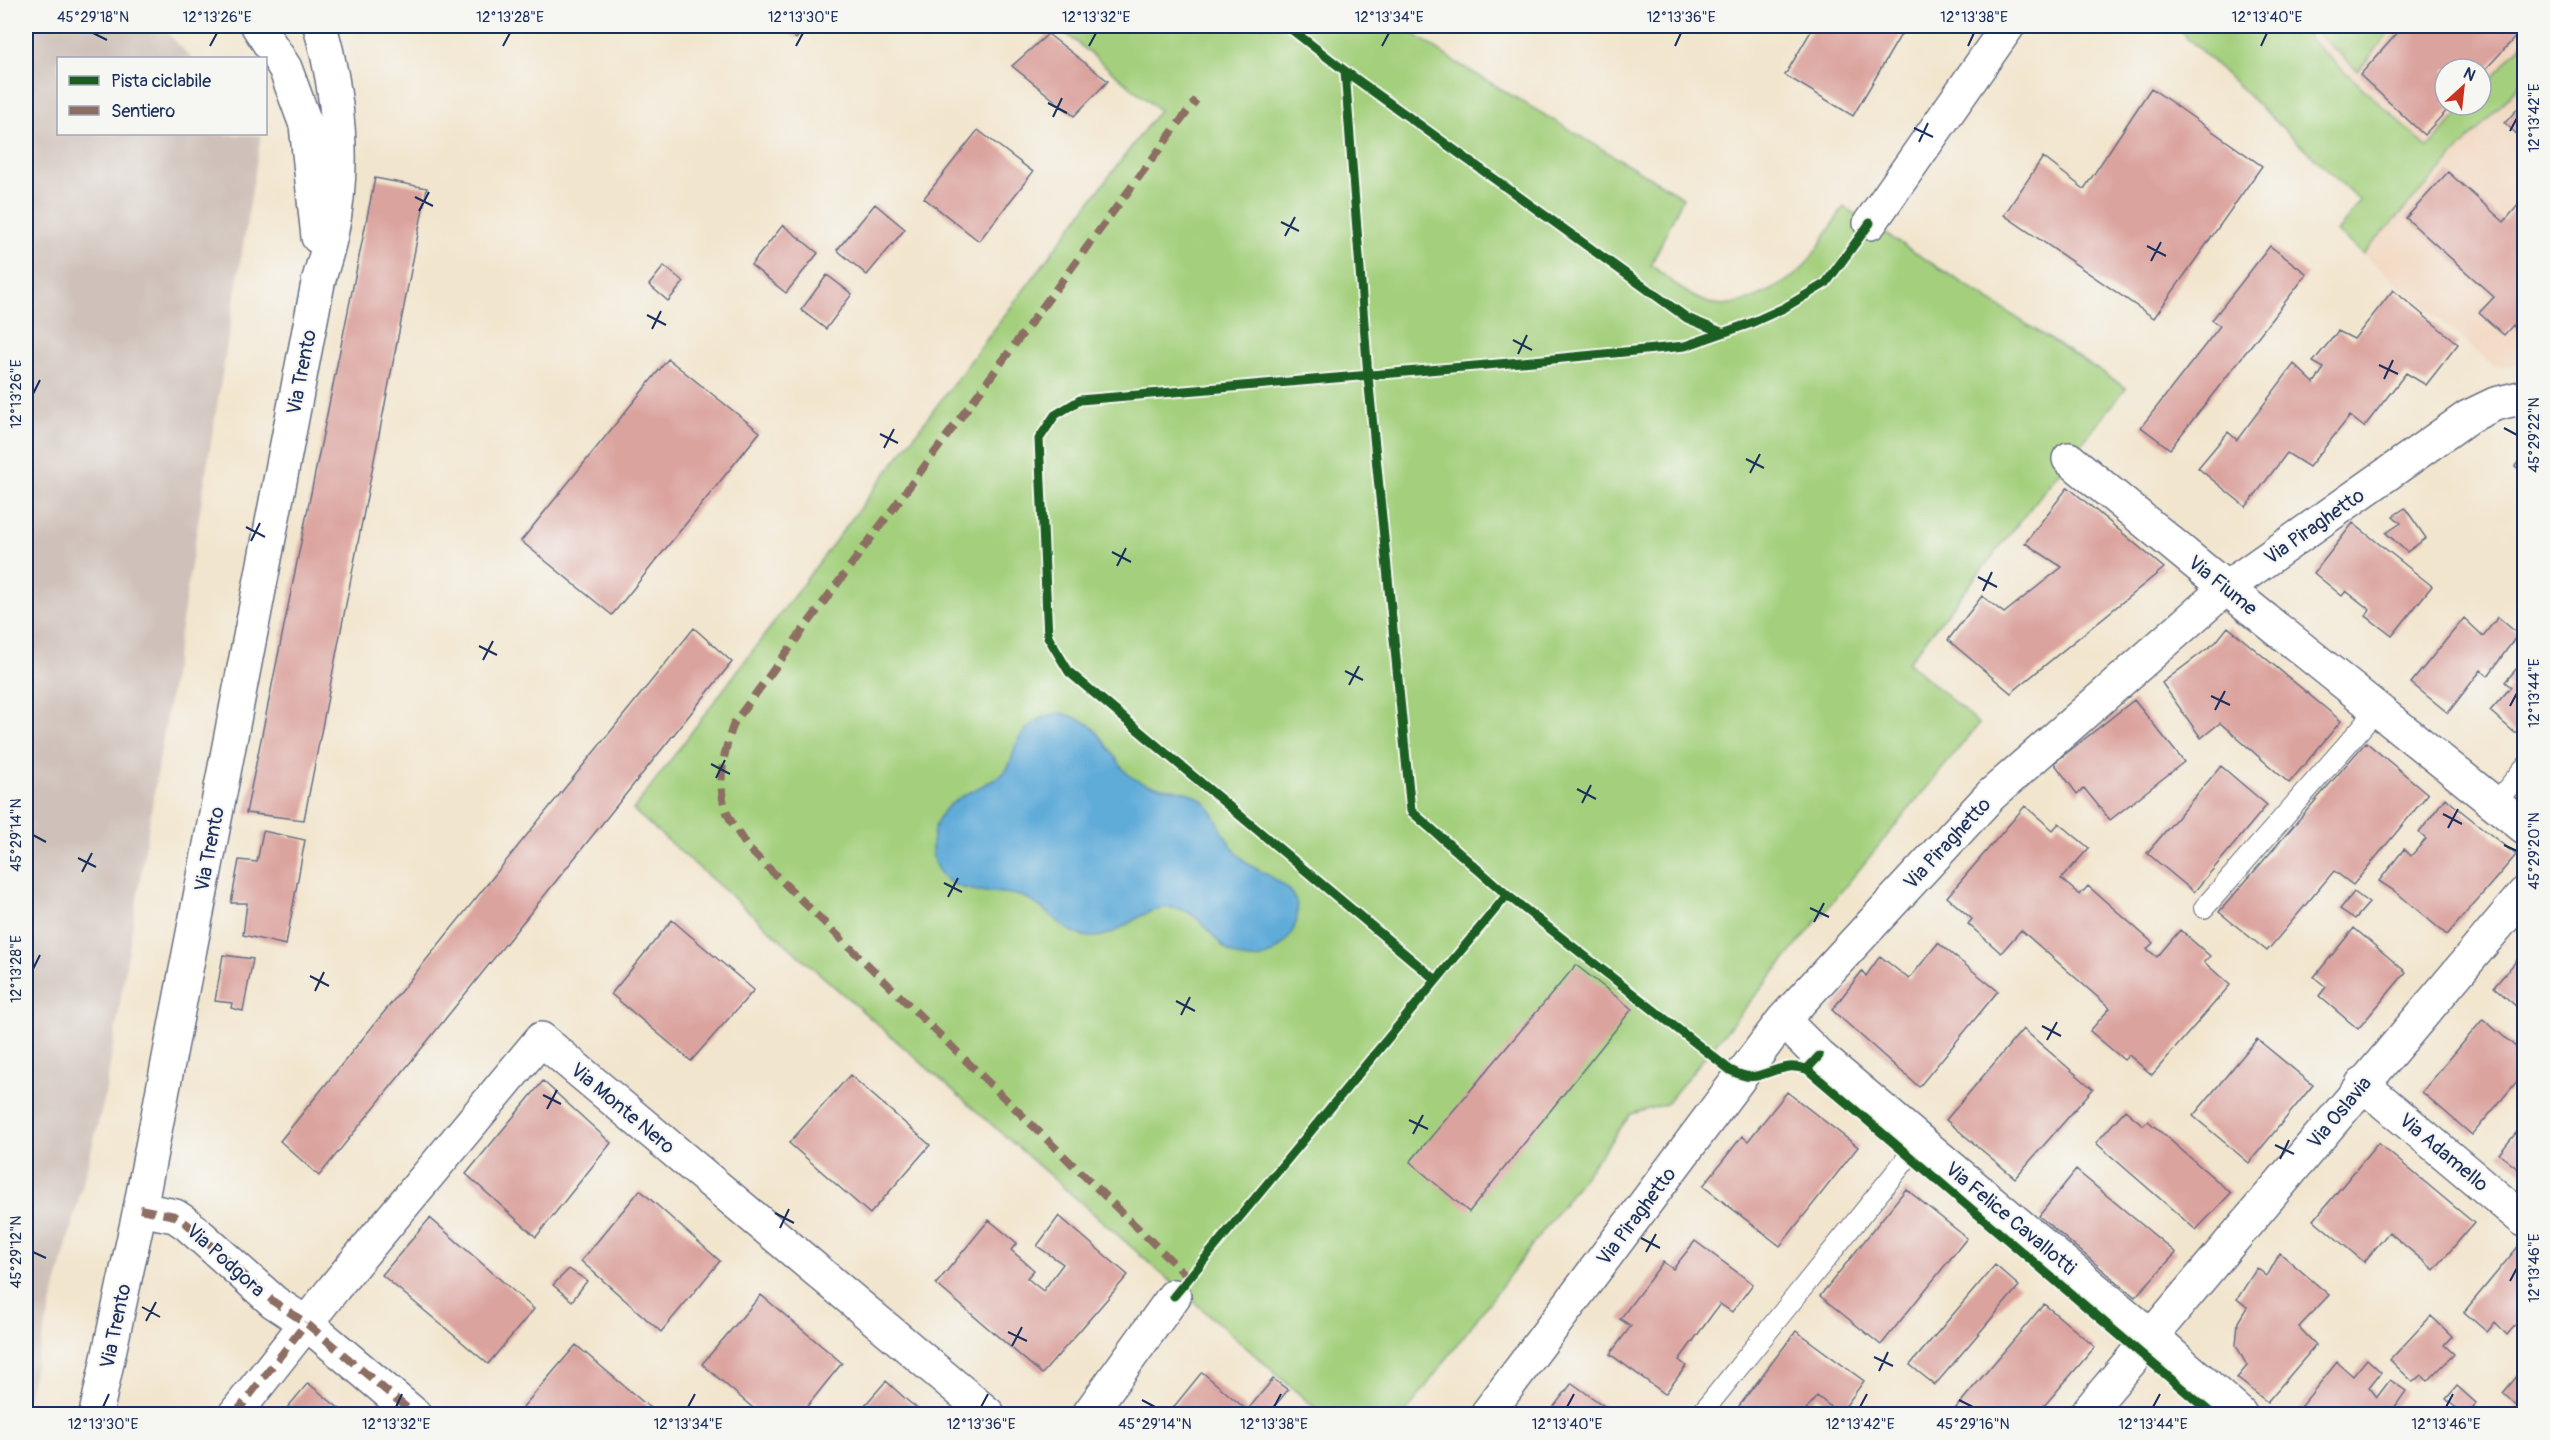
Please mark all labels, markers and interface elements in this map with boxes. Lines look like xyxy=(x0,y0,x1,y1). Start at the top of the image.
text: 45°29'18"N xyxy=(57,8,129,27)
text: 12°13'26"E xyxy=(182,8,252,27)
text: 12°13'28"E xyxy=(476,8,544,27)
text: 12°13'30"E xyxy=(768,8,838,27)
text: 12°13'32"E xyxy=(1062,8,1131,27)
text: 12°13'34"E xyxy=(1355,8,1424,27)
text: 12°13'36"E xyxy=(1646,8,1716,27)
text: 12°13'38"E xyxy=(1940,8,2008,27)
text: 12°13'40"E xyxy=(2232,8,2303,27)
legend xyxy=(57,57,267,135)
north arrow xyxy=(2433,57,2493,117)
text: N xyxy=(2460,63,2479,86)
text: Pista ciclabile xyxy=(111,70,211,93)
text: 12°13'42"E xyxy=(2525,83,2544,153)
text: Sentiero xyxy=(111,100,175,123)
street label: Via Trento xyxy=(281,327,322,417)
text: 12°13'26"E xyxy=(7,359,26,429)
text: 45°29'22"N xyxy=(2525,397,2544,473)
street label: Via Piraghetto xyxy=(2259,483,2369,570)
street label: Via Fiume xyxy=(2183,550,2262,621)
text: 12°13'44"E xyxy=(2525,658,2544,728)
street label: Via Piraghetto xyxy=(1898,792,1996,895)
text: 45°29'14"N xyxy=(7,798,26,872)
street label: Via Trento xyxy=(189,804,230,894)
text: 45°29'20"N xyxy=(2525,812,2544,890)
text: 12°13'28"E xyxy=(7,935,26,1003)
street label: Via Monte Nero xyxy=(565,1058,680,1159)
street label: Via Oslavia xyxy=(2302,1071,2377,1154)
street label: Via Adamello xyxy=(2394,1108,2494,1197)
street label: Via Felice Cavallotti xyxy=(1940,1156,2081,1280)
street label: Via Piraghetto xyxy=(1591,1162,1682,1270)
text: 45°29'12"N xyxy=(7,1216,26,1288)
street label: Via Podgora xyxy=(181,1218,270,1302)
text: 12°13'46"E xyxy=(2525,1233,2544,1303)
street label: Via Trento xyxy=(94,1281,137,1371)
text: 12°13'30"E xyxy=(68,1415,138,1434)
text: 12°13'32"E xyxy=(362,1415,431,1434)
text: 12°13'34"E xyxy=(654,1415,723,1434)
text: 12°13'36"E xyxy=(946,1415,1016,1434)
text: 45°29'14"N xyxy=(1118,1415,1192,1434)
text: 12°13'38"E xyxy=(1240,1415,1308,1434)
text: 12°13'40"E xyxy=(1532,1415,1603,1434)
text: 12°13'42"E xyxy=(1825,1415,1895,1434)
text: 45°29'16"N xyxy=(1936,1415,2010,1434)
text: 12°13'44"E xyxy=(2118,1415,2188,1434)
text: 12°13'46"E xyxy=(2411,1415,2481,1434)

